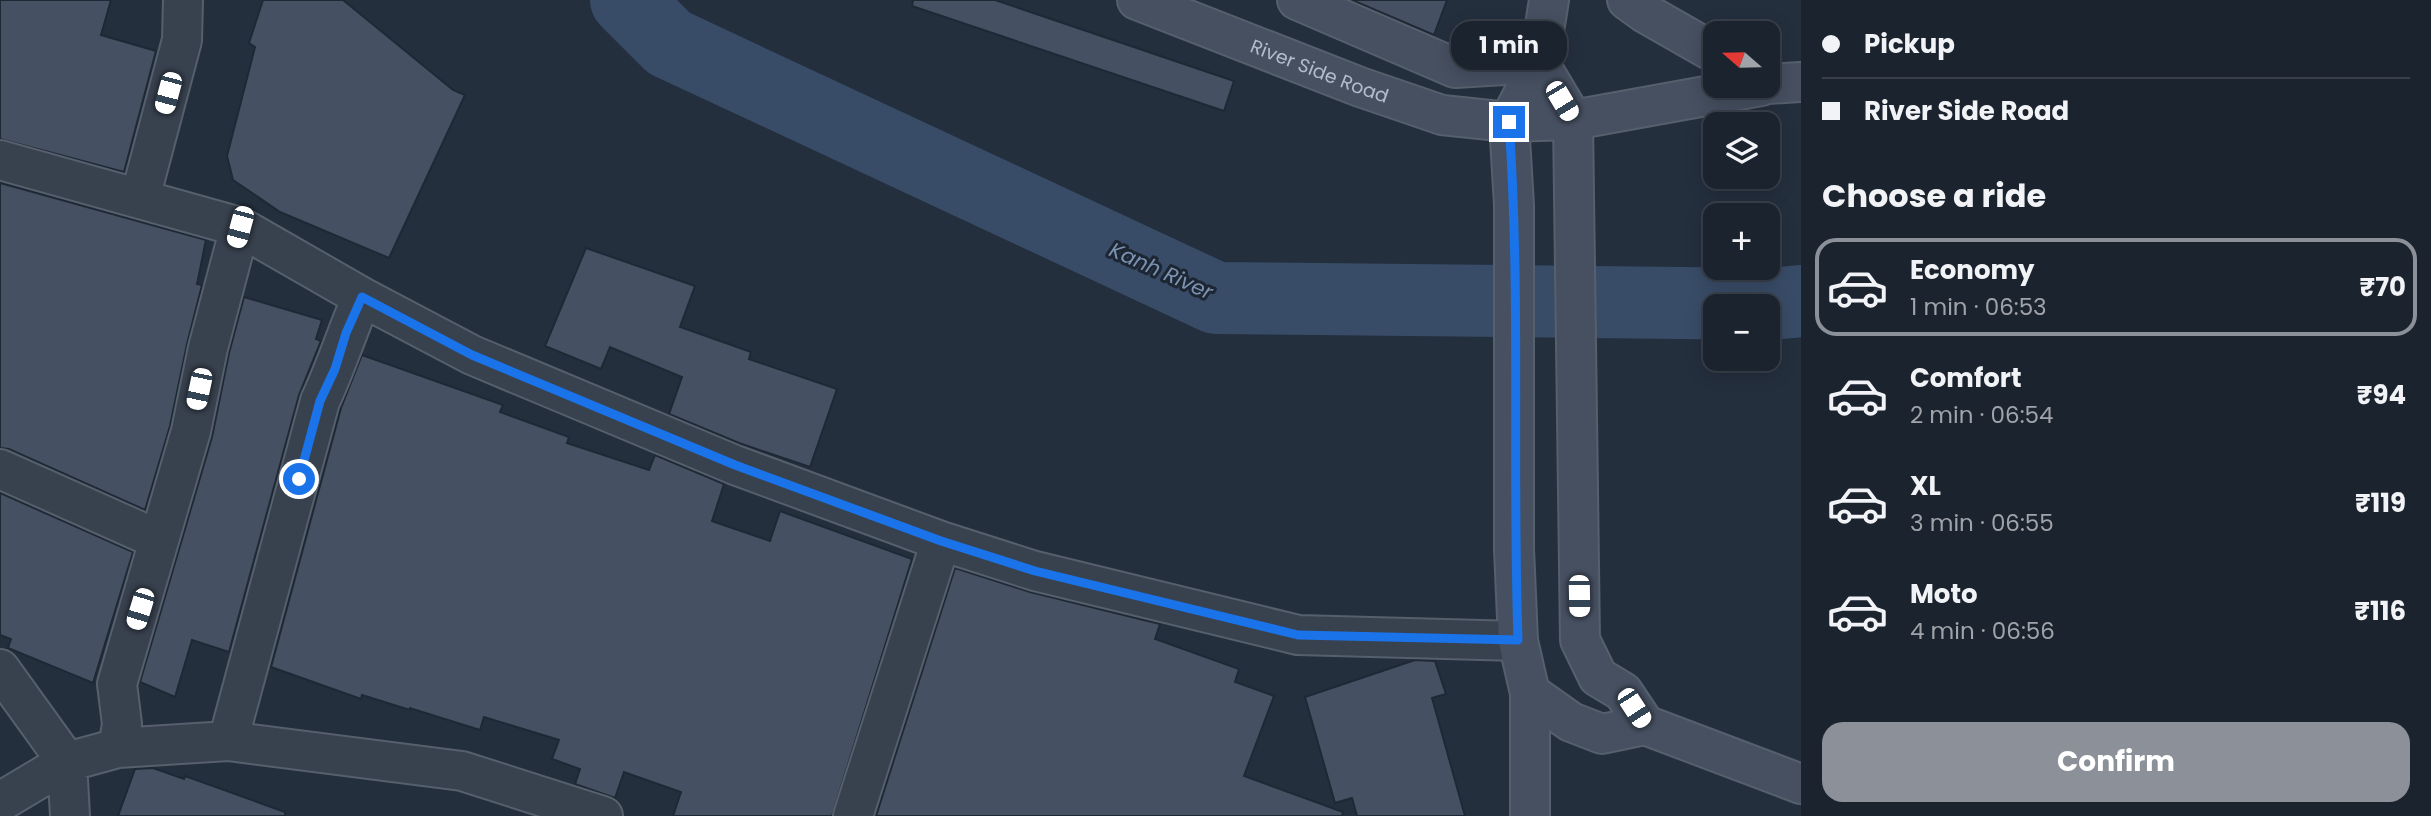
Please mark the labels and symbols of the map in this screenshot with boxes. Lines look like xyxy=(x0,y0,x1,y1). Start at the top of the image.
callout: 1 min xyxy=(1451,20,1567,69)
north arrow xyxy=(1703,21,1780,98)
street label: River Side Road xyxy=(1247,33,1392,110)
car xyxy=(153,70,184,116)
car xyxy=(1543,78,1582,124)
route end xyxy=(1493,106,1525,138)
car xyxy=(225,204,256,250)
water label: Kanh River xyxy=(1105,235,1219,307)
car xyxy=(185,366,214,412)
route start xyxy=(283,463,315,495)
car xyxy=(1569,575,1590,617)
car xyxy=(124,586,157,632)
car xyxy=(1614,685,1655,731)

